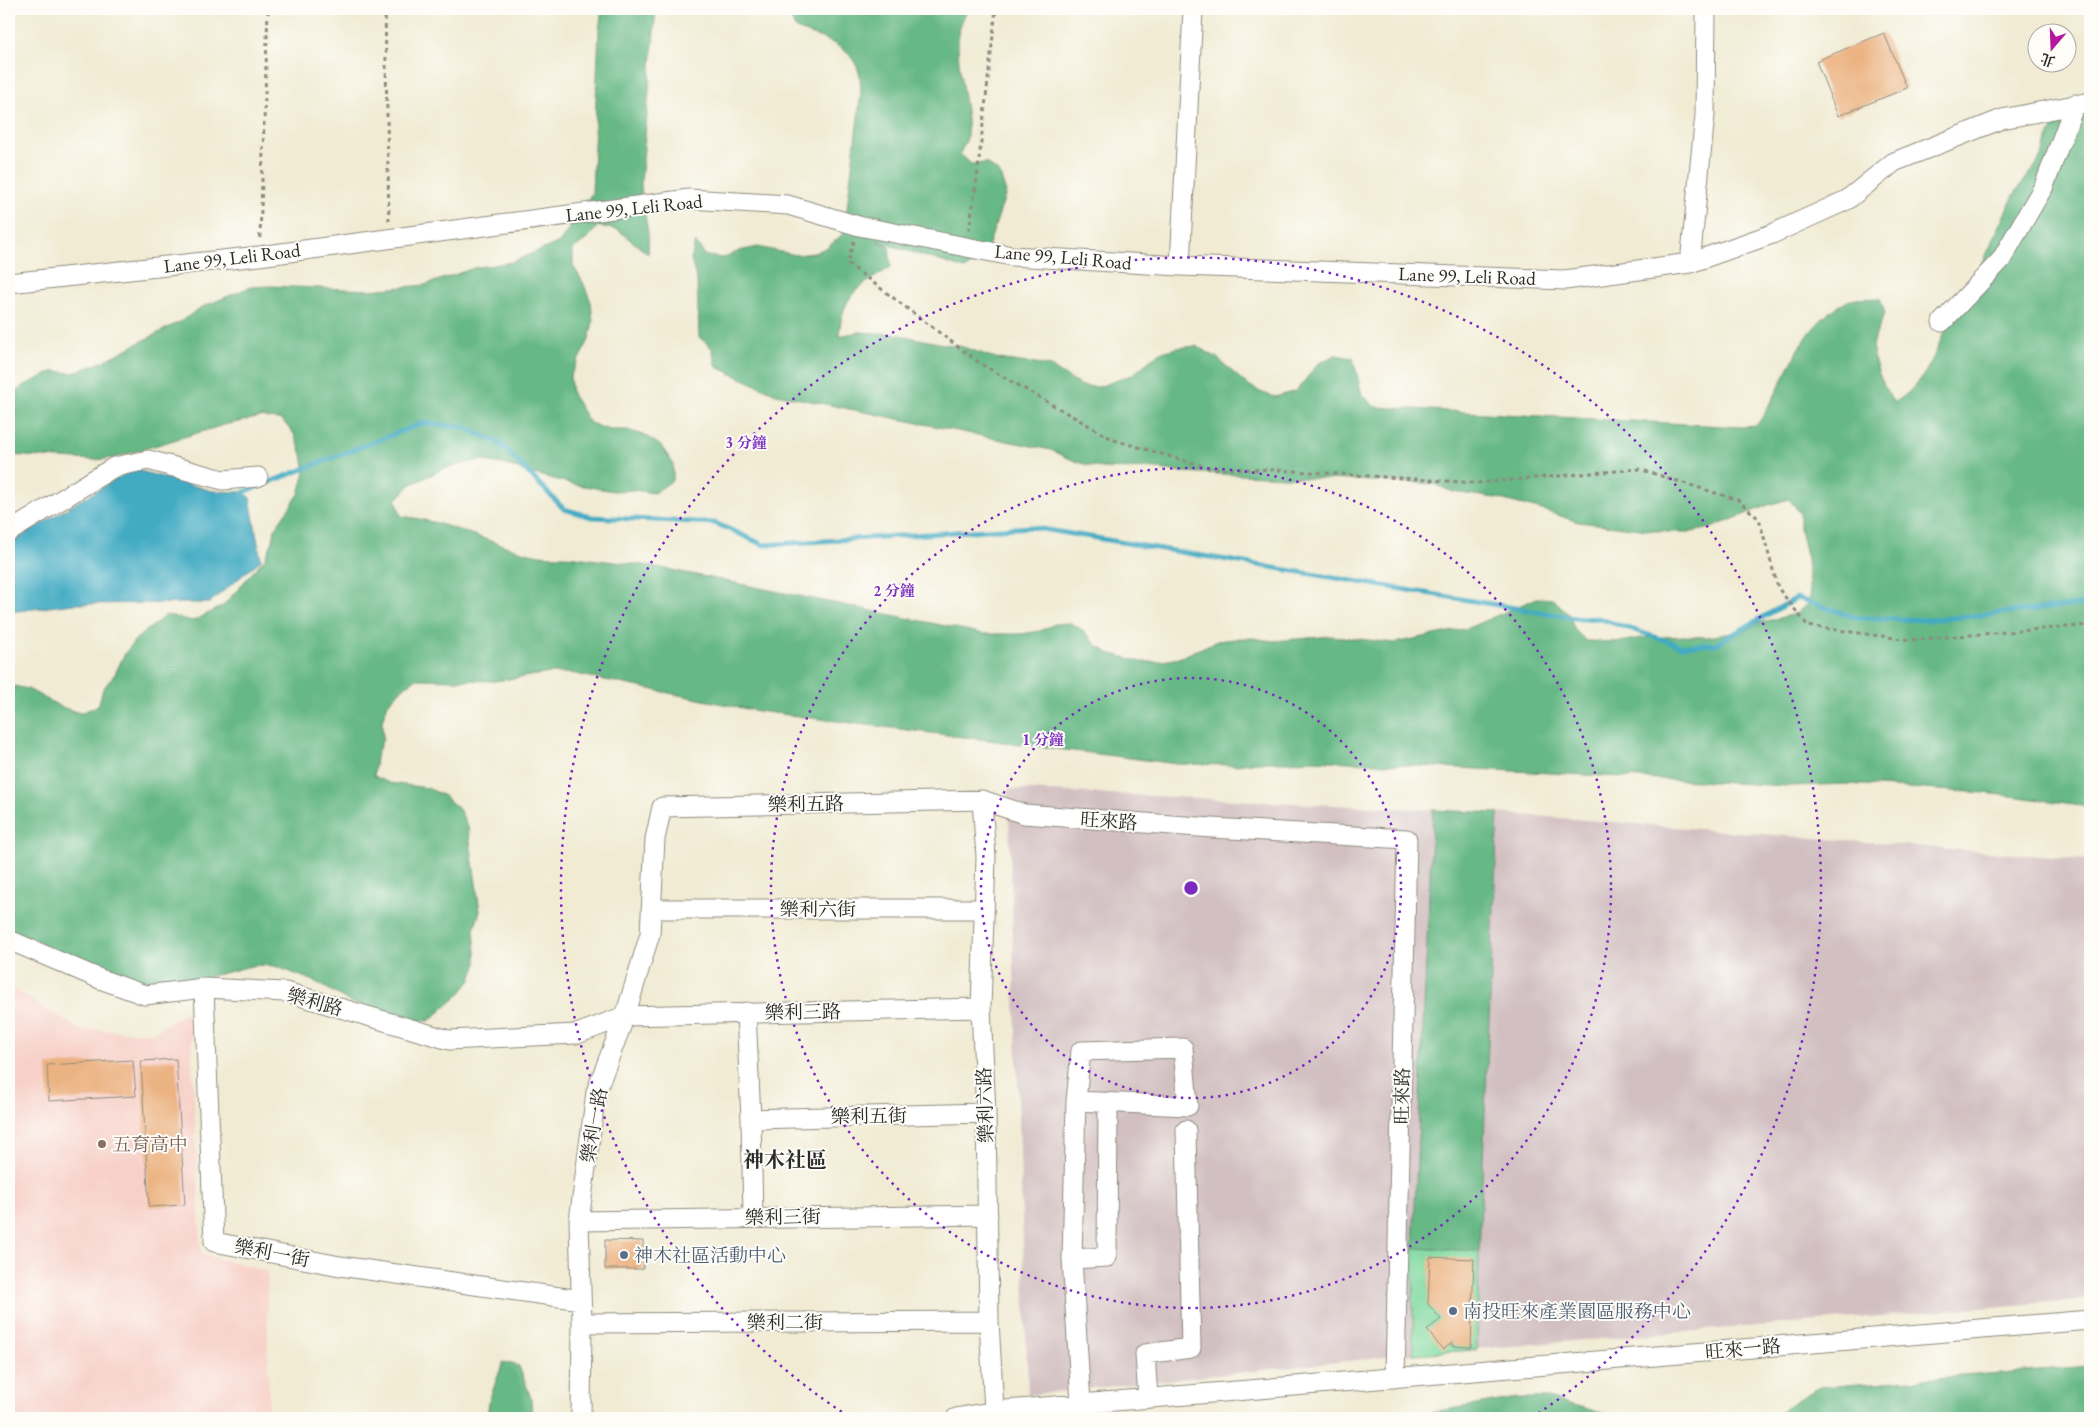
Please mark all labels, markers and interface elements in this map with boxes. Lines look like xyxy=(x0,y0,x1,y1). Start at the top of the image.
north arrow xyxy=(2026,22,2076,72)
text: 北 xyxy=(2038,50,2057,71)
street label: Lane 99, Leli Road xyxy=(564,188,704,228)
street label: Lane 99, Leli Road xyxy=(162,237,302,279)
street label: Lane 99, Leli Road xyxy=(993,239,1133,275)
street label: Lane 99, Leli Road xyxy=(1398,261,1537,291)
text: 3 分鐘 xyxy=(725,433,767,452)
text: 2 分鐘 xyxy=(873,581,915,600)
text: 1 分鐘 xyxy=(1022,730,1064,749)
street label: 樂利五路 xyxy=(768,791,844,817)
street label: 旺來路 xyxy=(1080,807,1138,835)
centre of rings xyxy=(1182,879,1200,897)
street label: 樂利六街 xyxy=(780,897,856,922)
street label: 樂利路 xyxy=(284,982,346,1022)
street label: 樂利三路 xyxy=(765,999,841,1025)
street label: 樂利六路 xyxy=(971,1067,999,1143)
street label: 旺來路 xyxy=(1389,1067,1415,1125)
street label: 樂利一路 xyxy=(575,1085,613,1165)
street label: 樂利五街 xyxy=(831,1103,907,1129)
place label: 五育高中 xyxy=(112,1132,188,1157)
marker: 五育高中 xyxy=(96,1138,108,1150)
district label: 神木社區 xyxy=(743,1146,827,1173)
street label: 樂利三街 xyxy=(745,1204,821,1230)
street label: 樂利一街 xyxy=(232,1233,312,1273)
place label: 神木社區活動中心 xyxy=(634,1243,786,1268)
marker: 神木社區活動中心 xyxy=(618,1249,630,1261)
place label: 南投旺來產業園區服務中心 xyxy=(1463,1299,1691,1324)
marker: 南投旺來產業園區服務中心 xyxy=(1447,1305,1459,1317)
street label: 樂利二街 xyxy=(747,1310,823,1335)
street label: 旺來一路 xyxy=(1704,1333,1782,1365)

